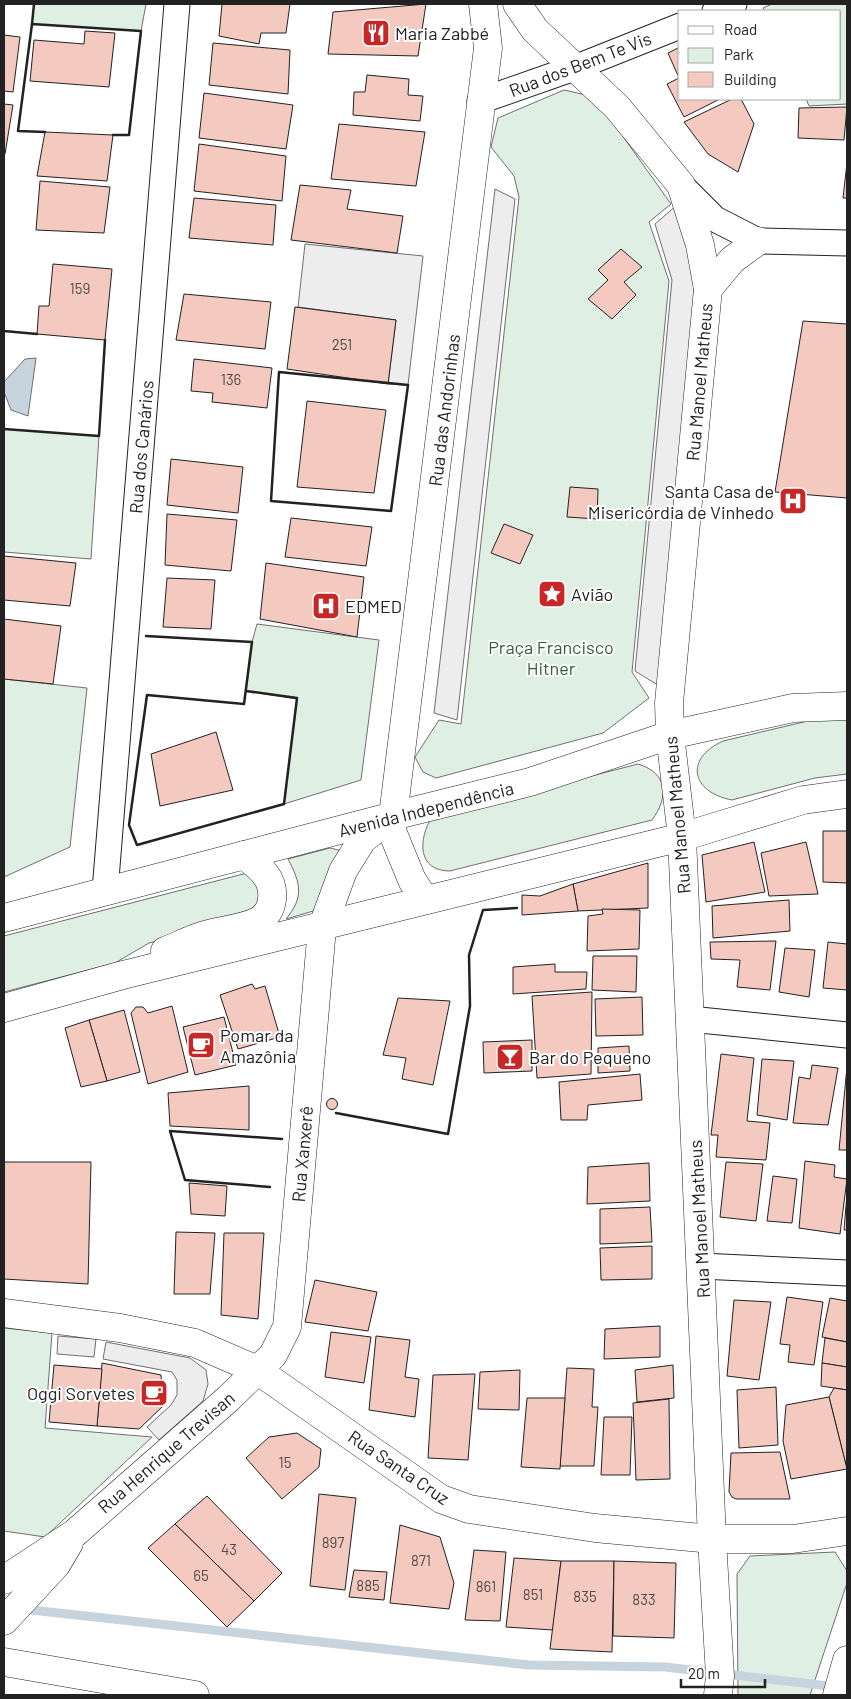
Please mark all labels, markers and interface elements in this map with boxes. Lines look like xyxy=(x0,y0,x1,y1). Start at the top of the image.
legend xyxy=(678,10,841,100)
restaurant icon: Maria Zabbé xyxy=(361,18,391,48)
text: Road xyxy=(724,20,757,38)
place label: Maria Zabbé xyxy=(395,22,489,44)
street label: Rua dos Bem Te Vis xyxy=(506,27,654,101)
text: Park xyxy=(724,45,754,63)
text: Building xyxy=(724,70,777,88)
house number: 159 xyxy=(70,279,90,297)
street label: Rua Manoel Matheus xyxy=(681,302,717,462)
street label: Rua das Andorinhas xyxy=(424,333,464,487)
house number: 251 xyxy=(332,335,352,353)
house number: 136 xyxy=(221,370,241,388)
street label: Rua dos Canários xyxy=(124,379,158,515)
place label: Santa Casa de Misericórdia de Vinhedo xyxy=(588,480,774,523)
hospital icon: Santa Casa de Misericórdia de Vinhedo xyxy=(778,486,808,516)
place icon: Avião xyxy=(537,579,567,609)
place label: Avião xyxy=(571,583,613,605)
hospital icon: EDMED xyxy=(311,591,341,621)
place label: EDMED xyxy=(345,595,402,617)
park label: Praça Francisco Hitner xyxy=(488,636,614,679)
street label: Rua Manoel Matheus xyxy=(659,735,695,895)
street label: Avenida Independência xyxy=(336,777,516,841)
place label: Pomar da Amazônia xyxy=(220,1024,296,1067)
cafe icon: Pomar da Amazônia xyxy=(186,1030,216,1060)
bar icon: Bar do Pequeno xyxy=(495,1042,525,1072)
place label: Bar do Pequeno xyxy=(529,1046,651,1068)
street label: Rua Xanxerê xyxy=(287,1105,317,1203)
street label: Rua Manoel Matheus xyxy=(684,1139,714,1299)
cafe icon: Oggi Sorvetes xyxy=(139,1378,169,1408)
place label: Oggi Sorvetes xyxy=(27,1382,135,1404)
street label: Rua Henrique Trevisan xyxy=(93,1387,239,1517)
street label: Rua Santa Cruz xyxy=(344,1425,454,1509)
house number: 15 xyxy=(279,1453,291,1471)
house number: 897 xyxy=(322,1533,344,1551)
house number: 43 xyxy=(221,1540,237,1558)
house number: 871 xyxy=(411,1551,431,1569)
house number: 65 xyxy=(193,1566,209,1584)
house number: 885 xyxy=(356,1576,380,1594)
house number: 861 xyxy=(476,1577,496,1595)
house number: 851 xyxy=(523,1585,543,1603)
house number: 835 xyxy=(573,1587,597,1605)
house number: 833 xyxy=(632,1590,656,1608)
scale bar xyxy=(681,1656,765,1688)
text: 20 m xyxy=(688,1664,720,1682)

